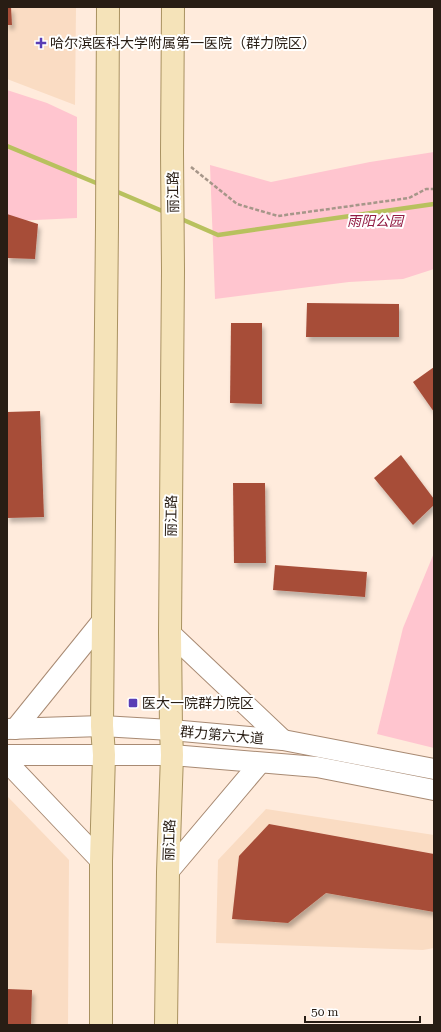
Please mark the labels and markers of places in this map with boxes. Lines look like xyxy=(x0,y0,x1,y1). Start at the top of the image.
place label: 哈尔滨医科大学附属第一医院（群力院区） xyxy=(50,35,316,51)
marker: 哈尔滨医科大学附属第一医院（群力院区） xyxy=(35,37,47,49)
place label: 医大一院群力院区 xyxy=(142,695,254,711)
marker: 医大一院群力院区 xyxy=(127,697,139,709)

